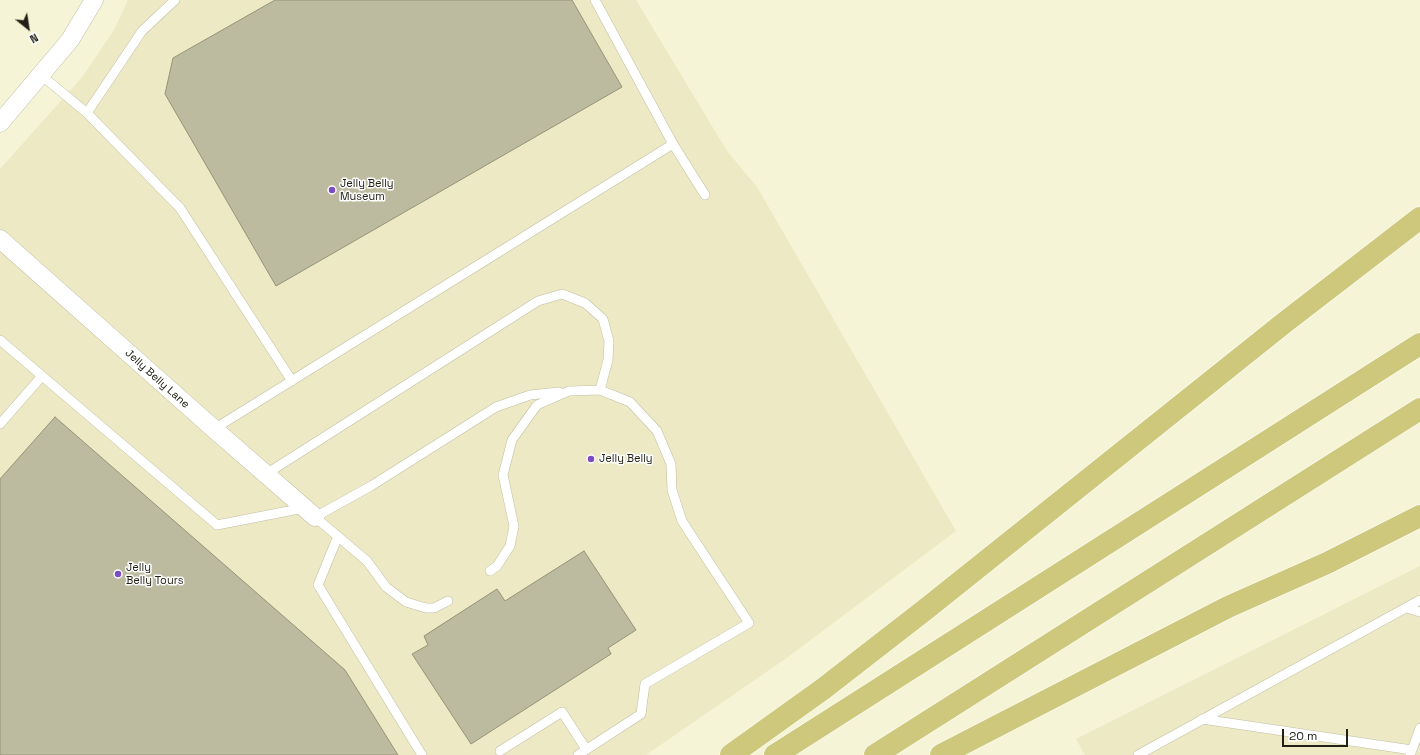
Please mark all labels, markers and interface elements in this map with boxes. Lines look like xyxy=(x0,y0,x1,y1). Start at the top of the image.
north arrow xyxy=(8,8,48,48)
text: N xyxy=(27,30,41,46)
place label: Jelly Belly Museum xyxy=(340,177,394,203)
marker: Jelly Belly Museum xyxy=(327,185,337,195)
street label: Jelly Belly Lane xyxy=(122,347,192,411)
place label: Jelly Belly xyxy=(599,452,653,466)
marker: Jelly Belly xyxy=(586,454,596,464)
place label: Jelly Belly Tours xyxy=(126,561,183,587)
marker: Jelly Belly Tours xyxy=(113,569,123,579)
scale bar xyxy=(1284,721,1350,747)
text: 20 m xyxy=(1289,728,1317,744)

